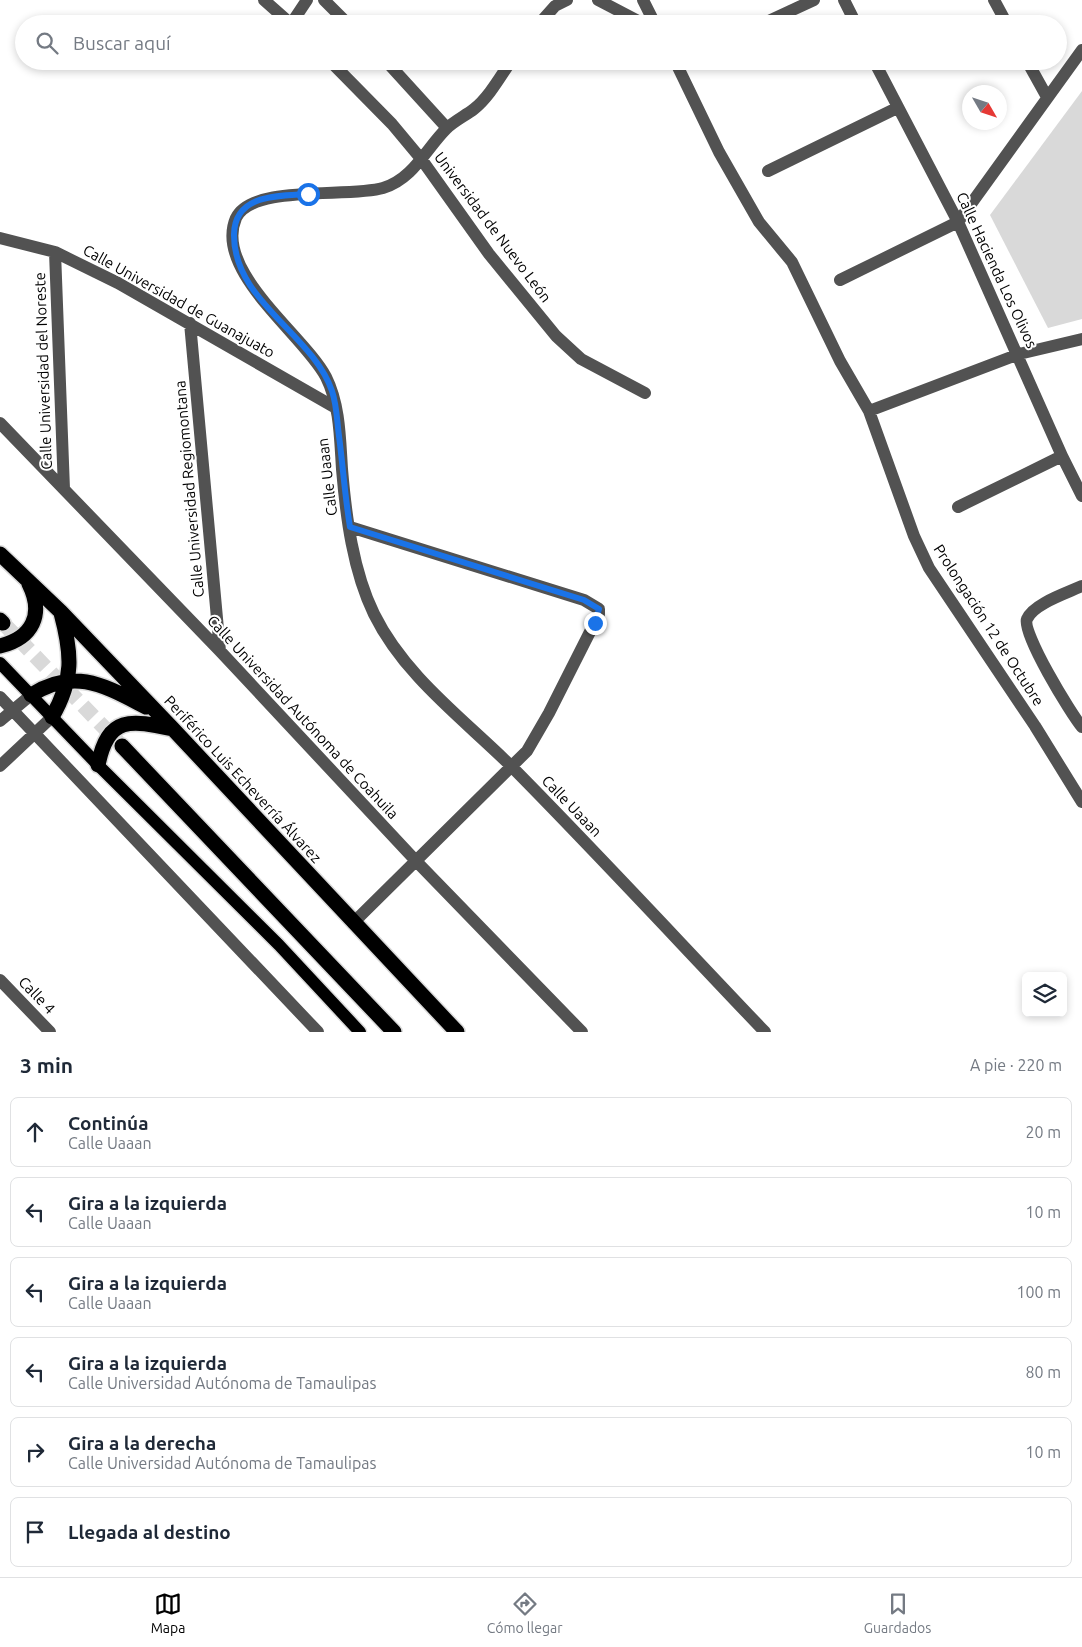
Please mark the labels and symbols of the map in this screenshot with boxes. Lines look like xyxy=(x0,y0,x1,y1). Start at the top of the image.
north arrow xyxy=(962,85,1007,130)
street label: Universidad de Nuevo León xyxy=(431,149,555,305)
route start xyxy=(297,183,320,206)
street label: Calle Hacienda Los Olivos xyxy=(953,189,1041,351)
street label: Calle Universidad de Guanajuato xyxy=(80,241,278,361)
street label: Calle Universidad del Noreste xyxy=(31,272,55,470)
street label: Calle Universidad Regiomontana xyxy=(171,380,207,598)
street label: Calle Uaaan xyxy=(314,437,340,517)
street label: Prolongación 12 de Octubre xyxy=(930,541,1048,709)
street label: Calle Universidad Autónoma de Coahuila xyxy=(204,612,402,822)
route end xyxy=(584,612,607,635)
street label: Periférico Luis Echeverría Álvarez xyxy=(161,692,325,866)
street label: Calle Uaaan xyxy=(539,772,605,840)
street label: Calle 4 xyxy=(15,973,59,1017)

